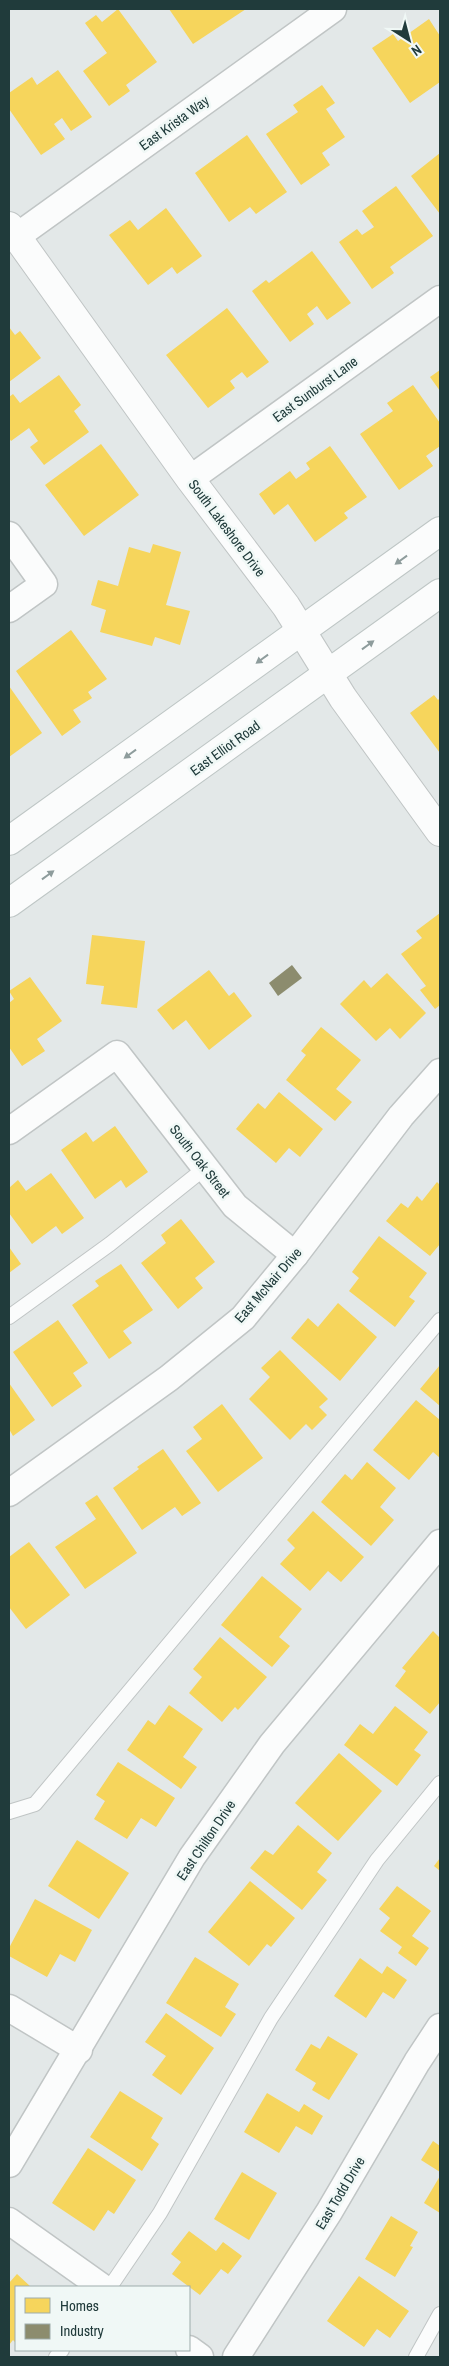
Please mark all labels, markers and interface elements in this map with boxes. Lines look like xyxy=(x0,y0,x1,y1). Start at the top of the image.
north arrow xyxy=(384,15,434,65)
text: N xyxy=(408,41,425,60)
street label: East Krista Way xyxy=(136,92,213,154)
street label: East Sunburst Lane xyxy=(269,352,361,426)
street label: South Lakeshore Drive xyxy=(184,476,270,580)
one-way arrow xyxy=(394,555,408,565)
one-way arrow xyxy=(361,640,374,650)
one-way arrow xyxy=(255,654,269,664)
street label: East Elliot Road xyxy=(186,717,264,779)
one-way arrow xyxy=(123,749,137,759)
one-way arrow xyxy=(41,870,55,880)
street label: South Oak Street xyxy=(166,1121,234,1201)
street label: East McNair Drive xyxy=(230,1244,306,1326)
street label: East Chilton Drive xyxy=(172,1796,240,1884)
street label: East Todd Drive xyxy=(311,2153,369,2233)
legend xyxy=(15,2286,190,2351)
text: Homes xyxy=(60,2295,99,2316)
text: Industry xyxy=(60,2320,105,2341)

